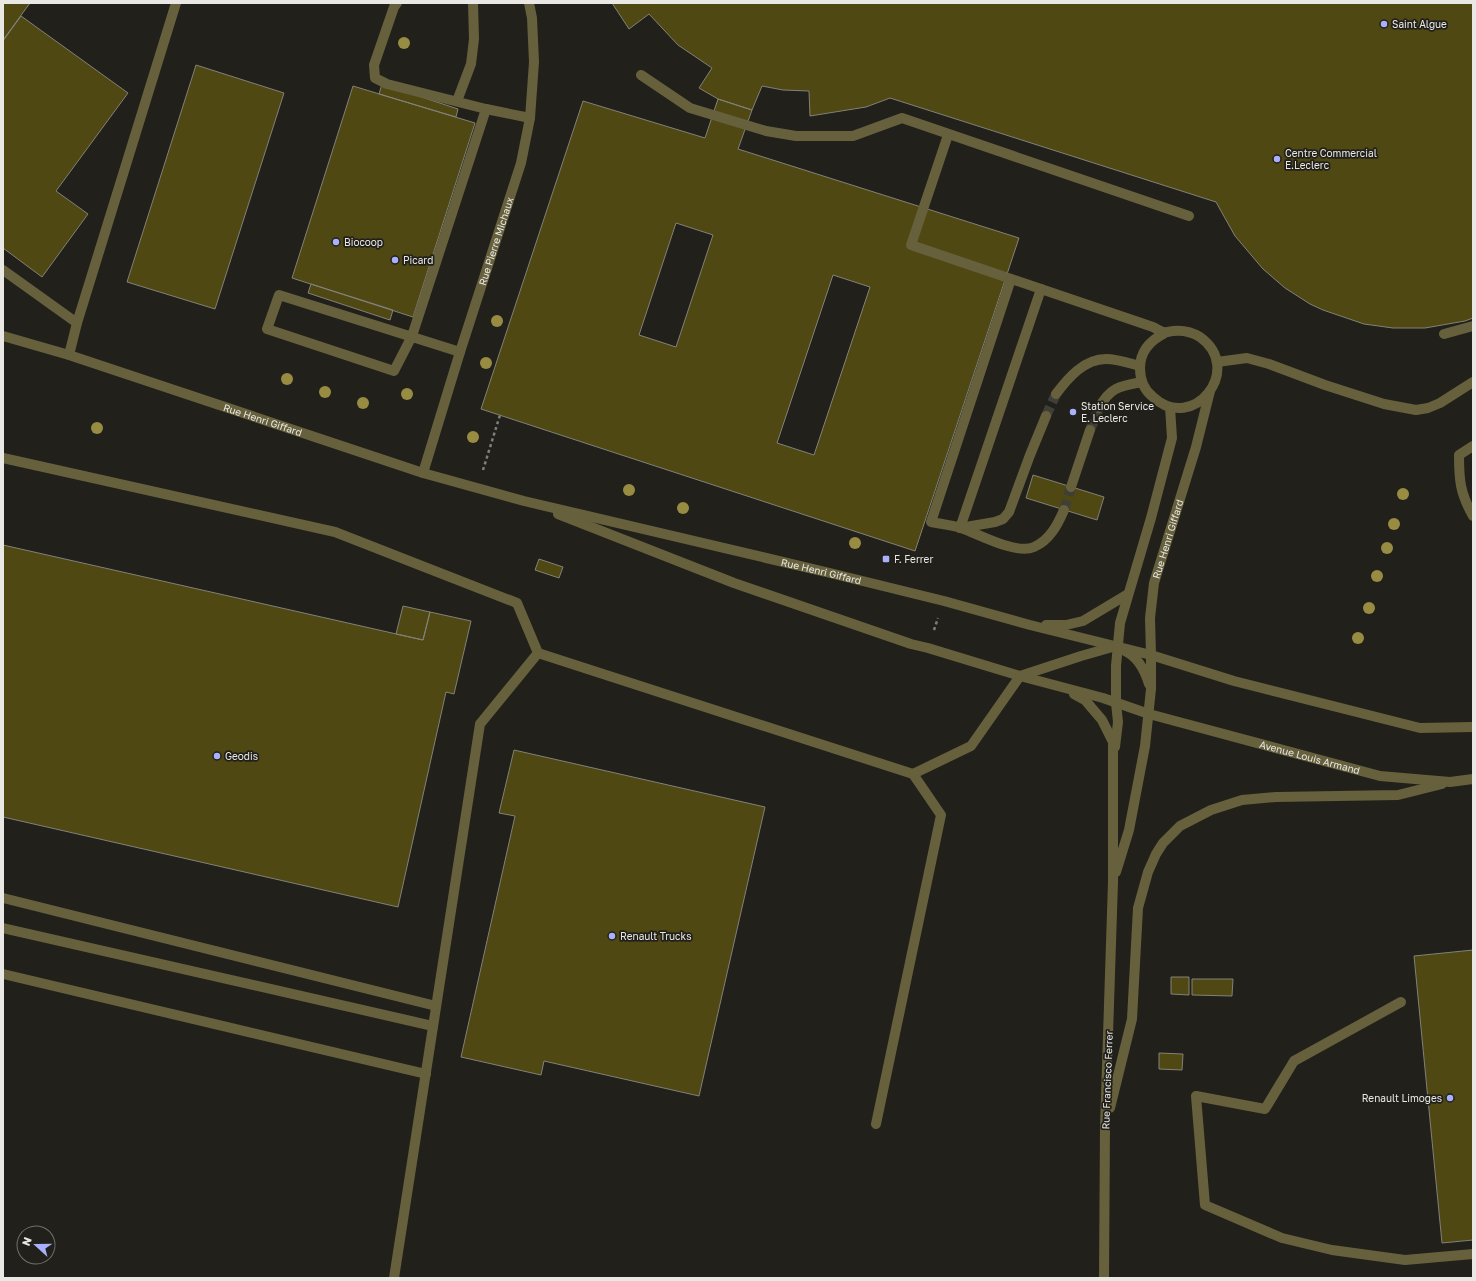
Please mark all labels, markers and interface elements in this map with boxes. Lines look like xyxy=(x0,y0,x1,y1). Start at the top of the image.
place label: Saint Algue xyxy=(1392,18,1447,30)
marker: Saint Algue xyxy=(1379,19,1389,29)
place label: Centre Commercial E.Leclerc xyxy=(1285,147,1377,171)
marker: Centre Commercial E.Leclerc xyxy=(1272,154,1282,164)
street label: Rue Pierre Michaux xyxy=(476,195,516,287)
place label: Biocoop xyxy=(344,236,383,248)
marker: Biocoop xyxy=(331,237,341,247)
place label: Picard xyxy=(403,254,433,266)
marker: Picard xyxy=(390,255,400,265)
place label: Station Service E. Leclerc xyxy=(1081,400,1154,424)
street label: Rue Henri Giffard xyxy=(222,401,304,438)
marker: Station Service E. Leclerc xyxy=(1068,407,1078,417)
street label: Rue Henri Giffard xyxy=(1150,498,1185,580)
place label: F. Ferrer xyxy=(894,553,933,565)
marker: F. Ferrer xyxy=(881,554,891,564)
street label: Rue Henri Giffard xyxy=(780,556,863,586)
street label: Avenue Louis Armand xyxy=(1258,738,1361,776)
place label: Geodis xyxy=(225,750,258,762)
marker: Geodis xyxy=(212,751,222,761)
place label: Renault Trucks xyxy=(620,930,692,942)
marker: Renault Trucks xyxy=(607,931,617,941)
street label: Rue Francisco Ferrer xyxy=(1099,1030,1115,1130)
place label: Renault Limoges xyxy=(1362,1092,1442,1104)
marker: Renault Limoges xyxy=(1445,1093,1455,1103)
north arrow xyxy=(16,1225,56,1265)
text: N xyxy=(19,1235,34,1247)

